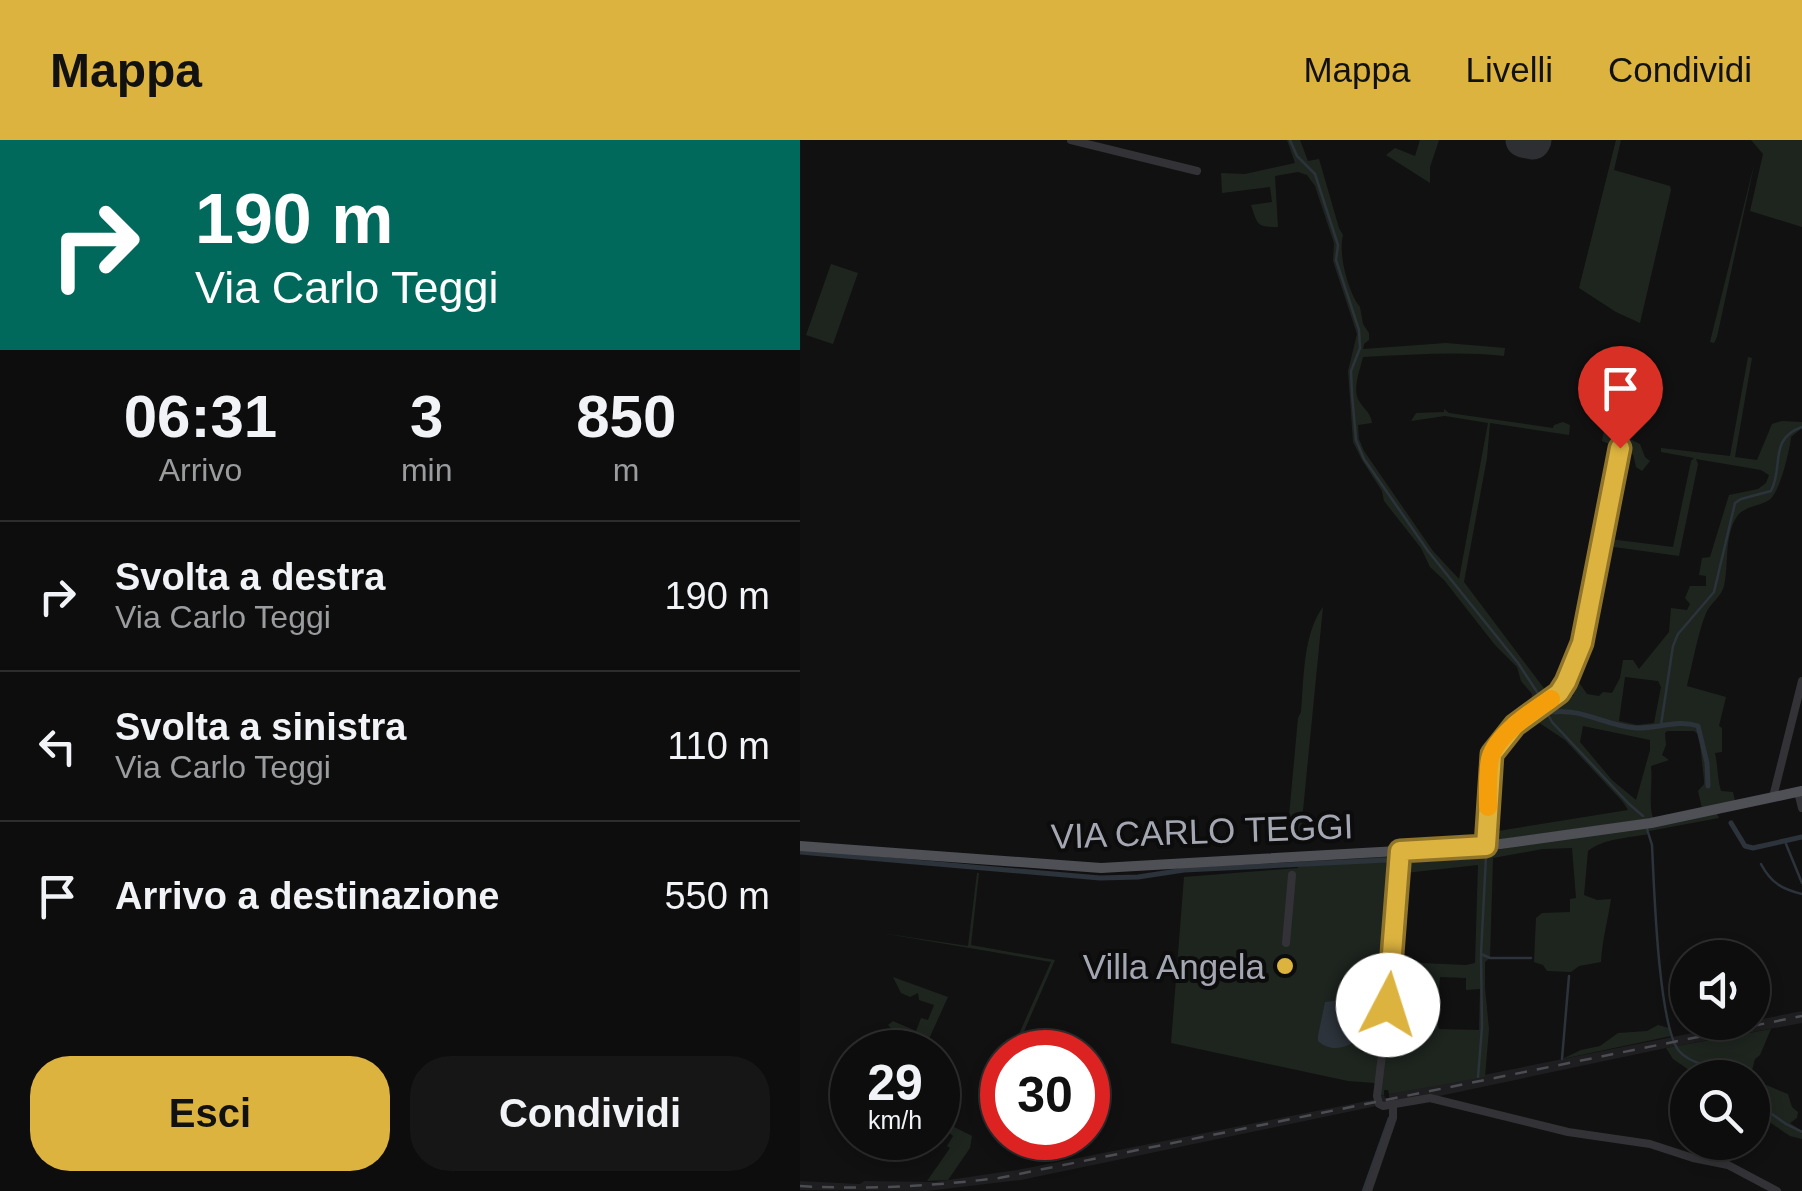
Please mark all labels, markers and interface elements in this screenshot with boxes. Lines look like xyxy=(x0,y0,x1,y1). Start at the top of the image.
text: Mappa xyxy=(50,44,202,97)
text: Mappa xyxy=(1303,50,1410,89)
text: Livelli xyxy=(1465,50,1553,89)
text: Condividi xyxy=(1608,50,1752,89)
icon: right xyxy=(30,180,160,310)
text: 190 m xyxy=(195,180,393,258)
text: Via Carlo Teggi xyxy=(195,262,499,313)
pin xyxy=(1578,346,1663,449)
icon: arrive xyxy=(1593,361,1648,416)
text: 06:31 xyxy=(124,383,277,450)
text: 3 xyxy=(410,383,443,450)
text: 850 xyxy=(576,383,676,450)
text: Arrivo xyxy=(159,452,242,488)
text: min xyxy=(401,452,452,488)
text: m xyxy=(613,452,640,488)
text: Svolta a destra xyxy=(115,556,385,598)
icon: right xyxy=(30,569,85,624)
text: 190 m xyxy=(664,575,770,617)
text: Via Carlo Teggi xyxy=(115,599,331,635)
text: Svolta a sinistra xyxy=(115,706,406,748)
icon: left xyxy=(30,719,85,774)
text: 110 m xyxy=(667,725,770,767)
text: Via Carlo Teggi xyxy=(115,749,331,785)
street label: VIA CARLO TEGGI xyxy=(1050,806,1354,856)
icon: arrive xyxy=(30,869,85,924)
text: Arrivo a destinazione xyxy=(115,875,499,917)
text: 550 m xyxy=(664,875,770,917)
map controls xyxy=(1670,940,1770,1160)
button: sound xyxy=(1670,940,1770,1040)
place label: Villa Angela xyxy=(1083,947,1266,986)
position arrow xyxy=(1336,953,1440,1057)
marker: Villa Angela xyxy=(1274,955,1296,977)
speed limit sign: 30 xyxy=(980,1030,1110,1160)
text: 29 xyxy=(867,1055,923,1111)
button: Esci xyxy=(30,1056,390,1171)
button: Condividi xyxy=(410,1056,770,1171)
button: search xyxy=(1670,1060,1770,1160)
text: km/h xyxy=(868,1106,922,1134)

